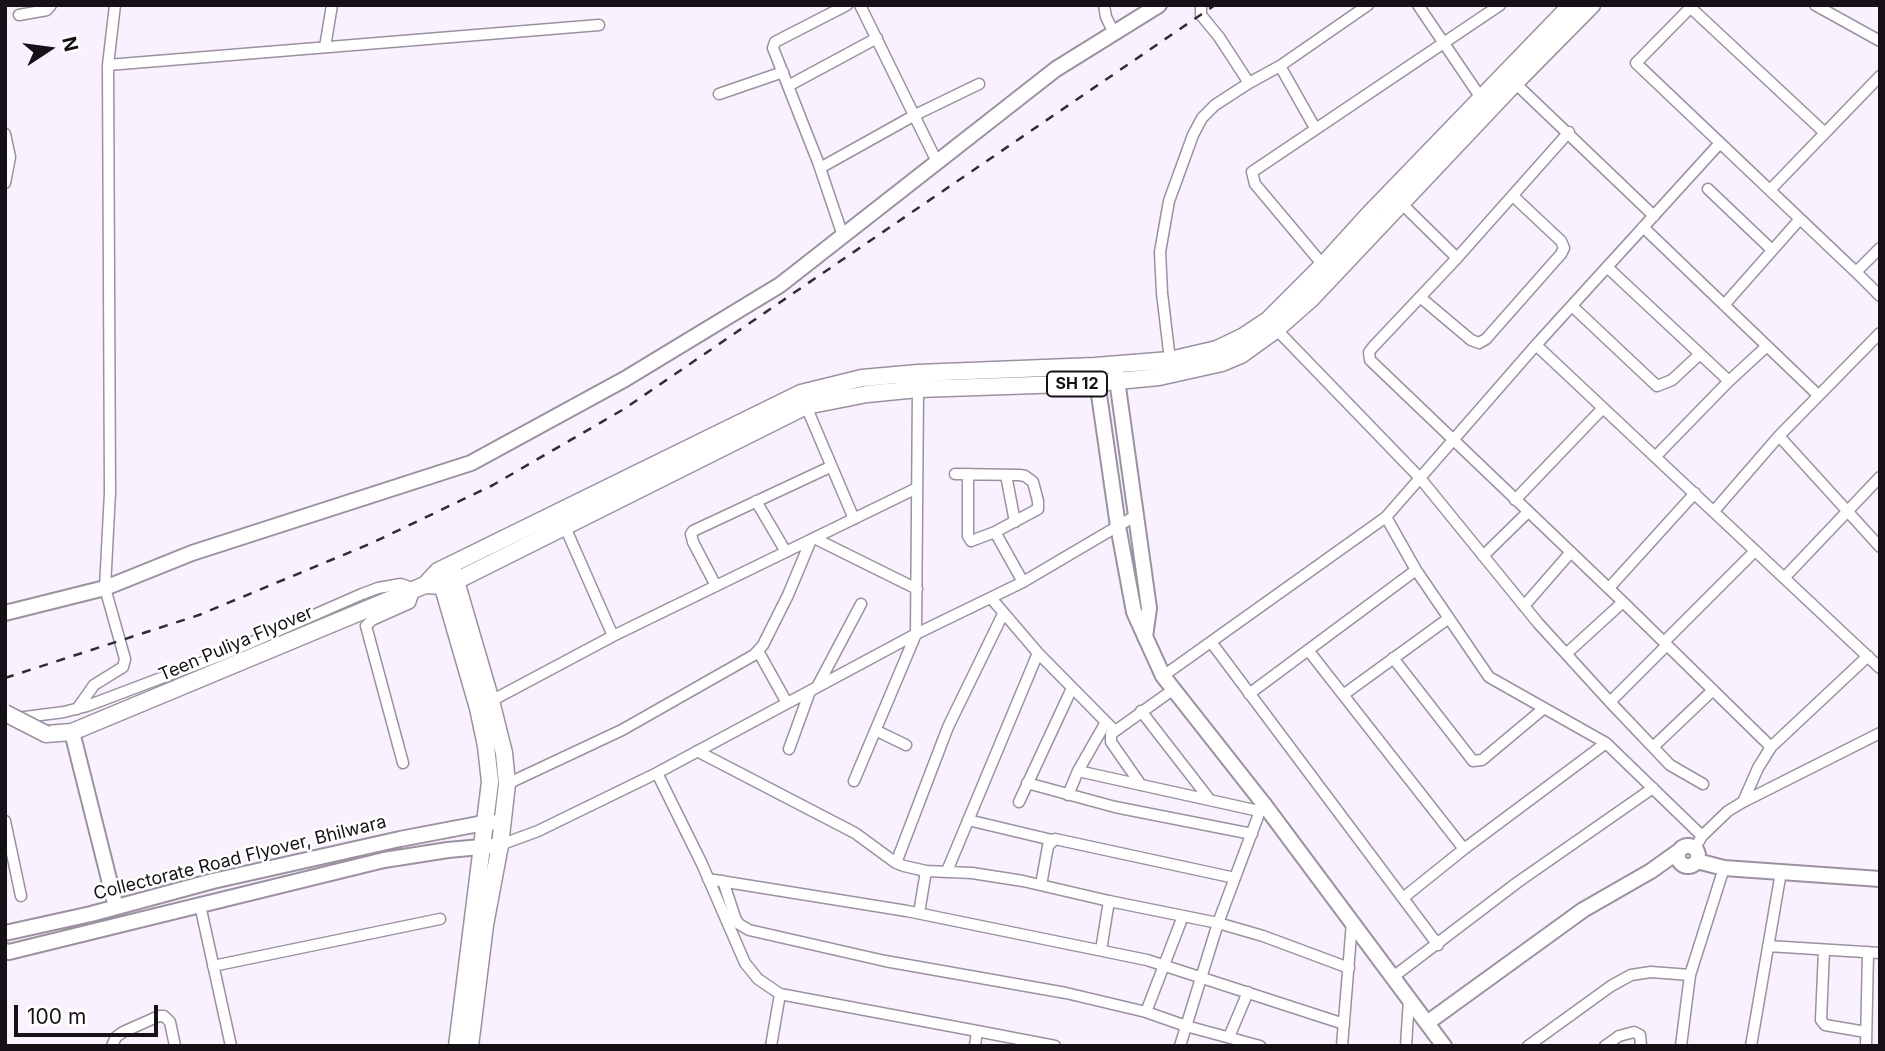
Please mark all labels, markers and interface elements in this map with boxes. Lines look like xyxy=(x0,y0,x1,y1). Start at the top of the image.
north arrow xyxy=(14,14,84,84)
text: N xyxy=(57,35,83,54)
road number: SH 12 xyxy=(1047,372,1107,396)
street label: Teen Puliya Flyover xyxy=(156,602,316,686)
street label: Collectorate Road Flyover, Bhilwara xyxy=(91,811,389,905)
scale bar xyxy=(18,992,161,1036)
text: 100 m xyxy=(27,1004,86,1029)

